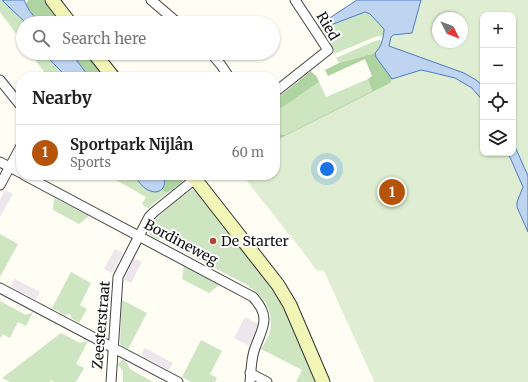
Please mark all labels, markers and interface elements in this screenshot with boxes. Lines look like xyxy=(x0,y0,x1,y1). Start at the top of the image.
street label: Ried xyxy=(313,8,344,44)
north arrow xyxy=(432,12,468,48)
map controls xyxy=(480,12,516,156)
button: + xyxy=(480,12,516,48)
search box xyxy=(16,16,280,60)
icon: search xyxy=(30,27,52,49)
text: Search here xyxy=(62,29,146,48)
button: − xyxy=(480,48,516,84)
button: locate xyxy=(480,84,516,120)
text: Nearby xyxy=(32,87,92,109)
button: layers xyxy=(480,120,516,156)
text: Sportpark Nijlân xyxy=(70,135,193,154)
text: 1 xyxy=(42,144,48,161)
text: 60 m xyxy=(232,144,264,161)
text: Sports xyxy=(70,154,111,171)
your location xyxy=(317,159,337,179)
pin: 1 xyxy=(379,177,405,207)
street label: Bordineweg xyxy=(141,215,221,269)
place label: De Starter xyxy=(221,232,289,250)
marker: De Starter xyxy=(208,236,218,246)
street label: Zeesterstraat xyxy=(88,280,114,370)

